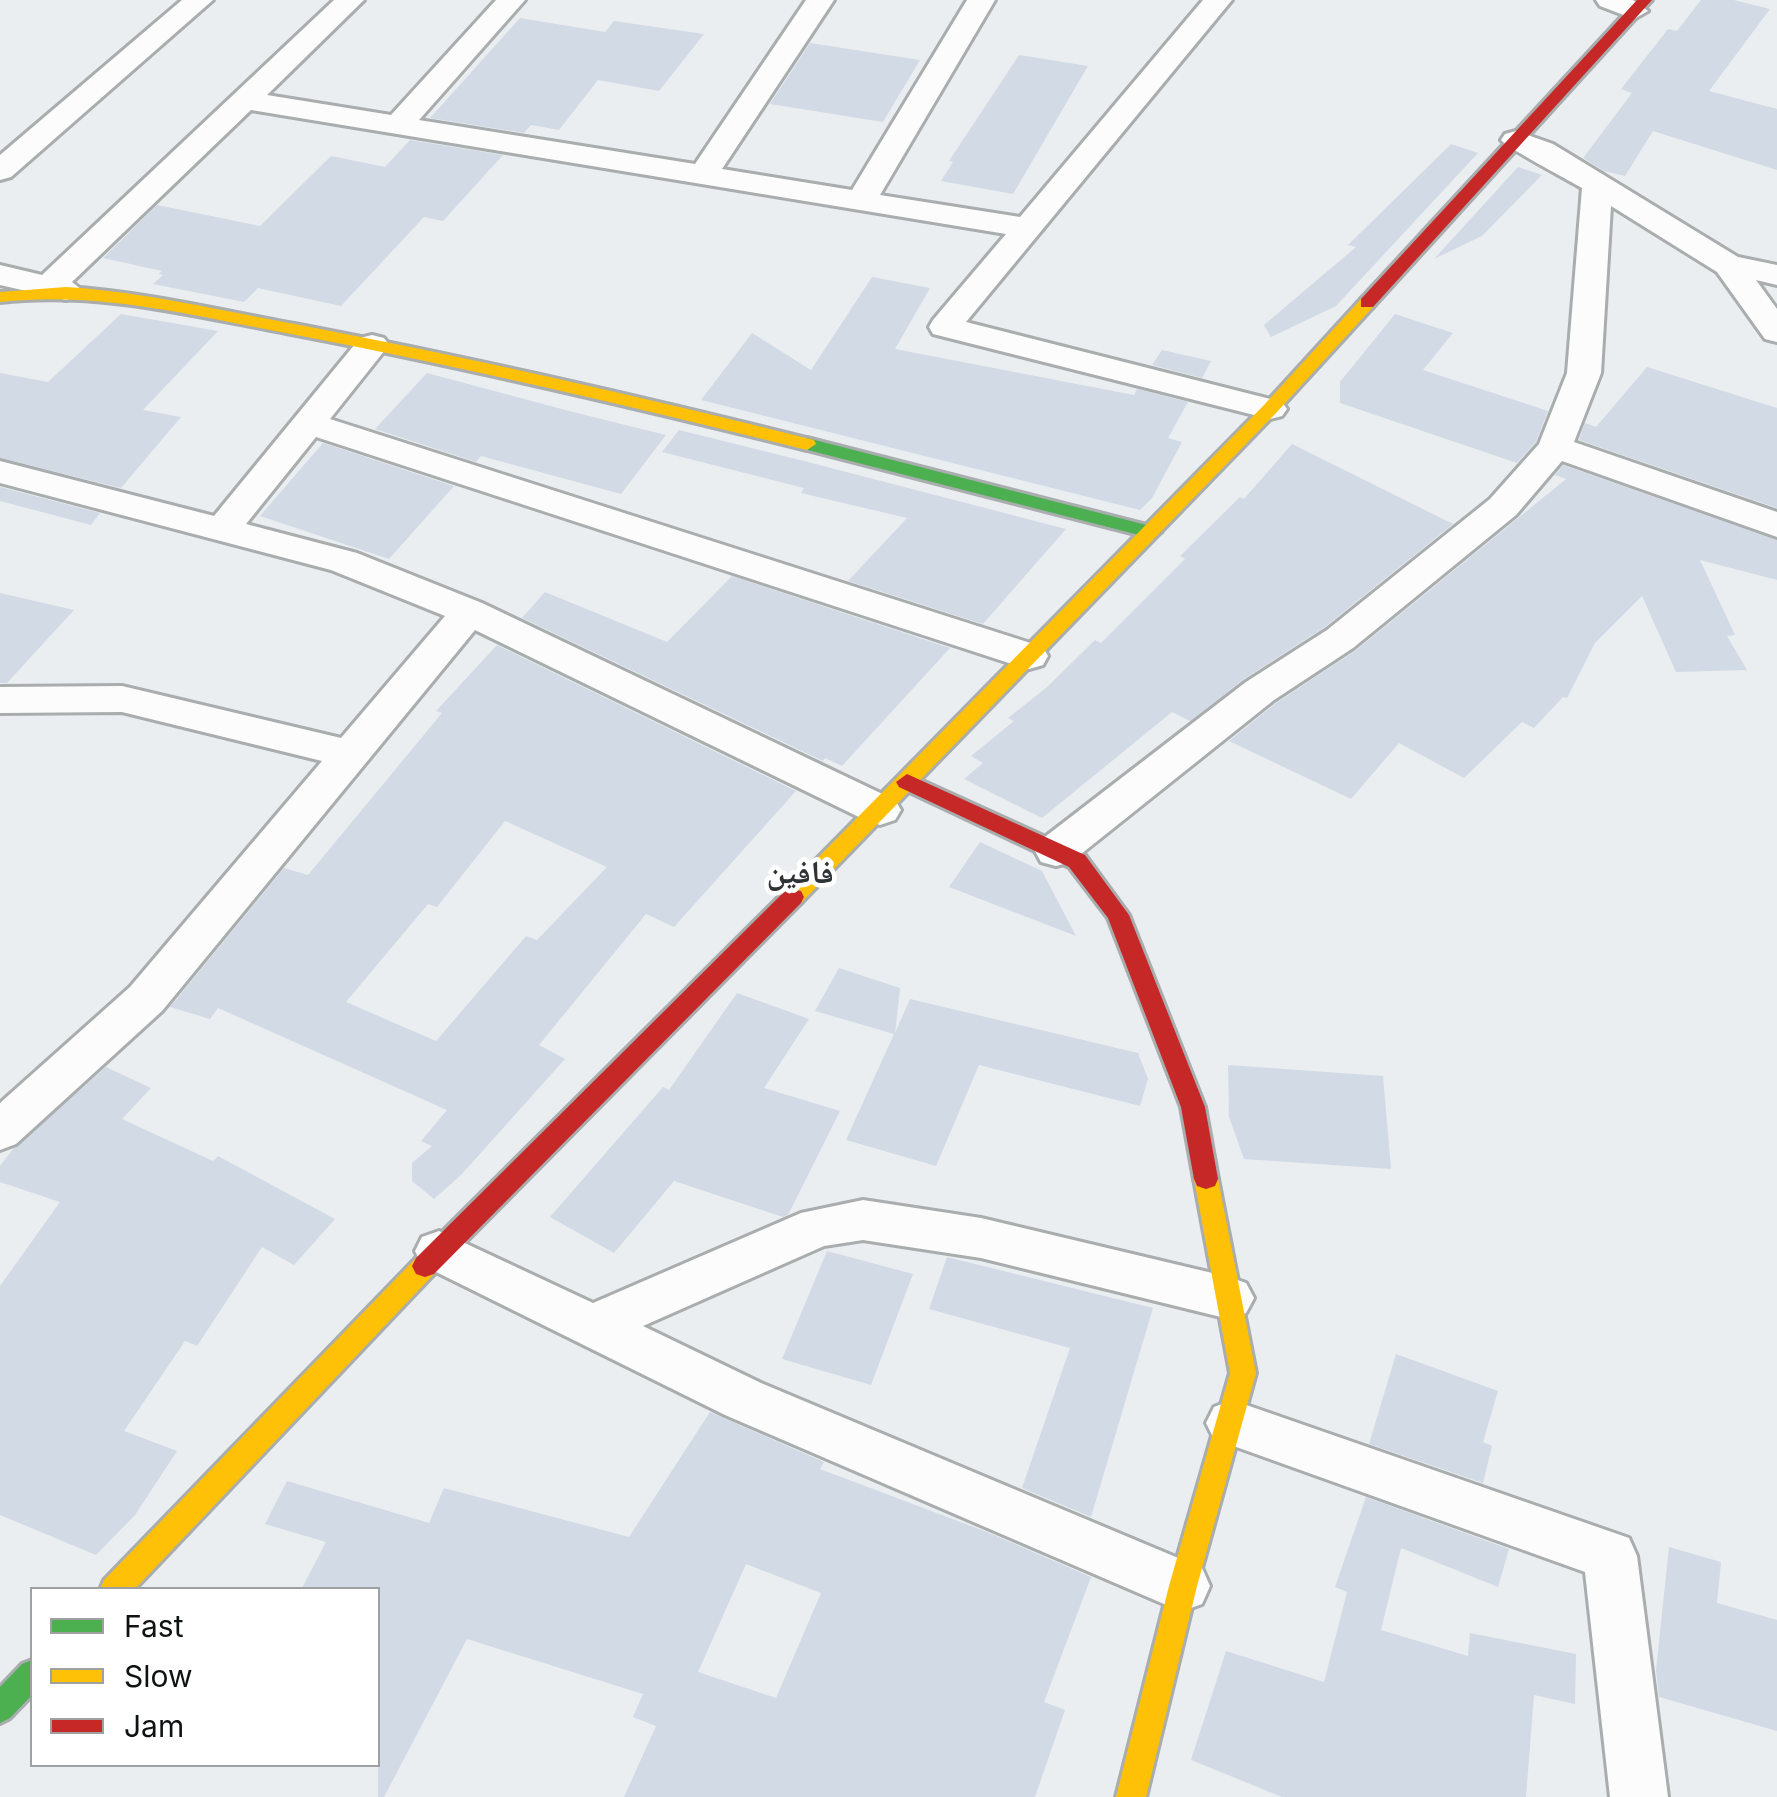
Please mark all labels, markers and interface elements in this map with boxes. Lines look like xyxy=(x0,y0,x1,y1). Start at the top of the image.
district label: فافين xyxy=(766,854,834,892)
legend xyxy=(30,1587,380,1767)
text: Fast xyxy=(124,1608,183,1644)
text: Slow xyxy=(124,1658,193,1694)
text: Jam xyxy=(124,1708,184,1744)

